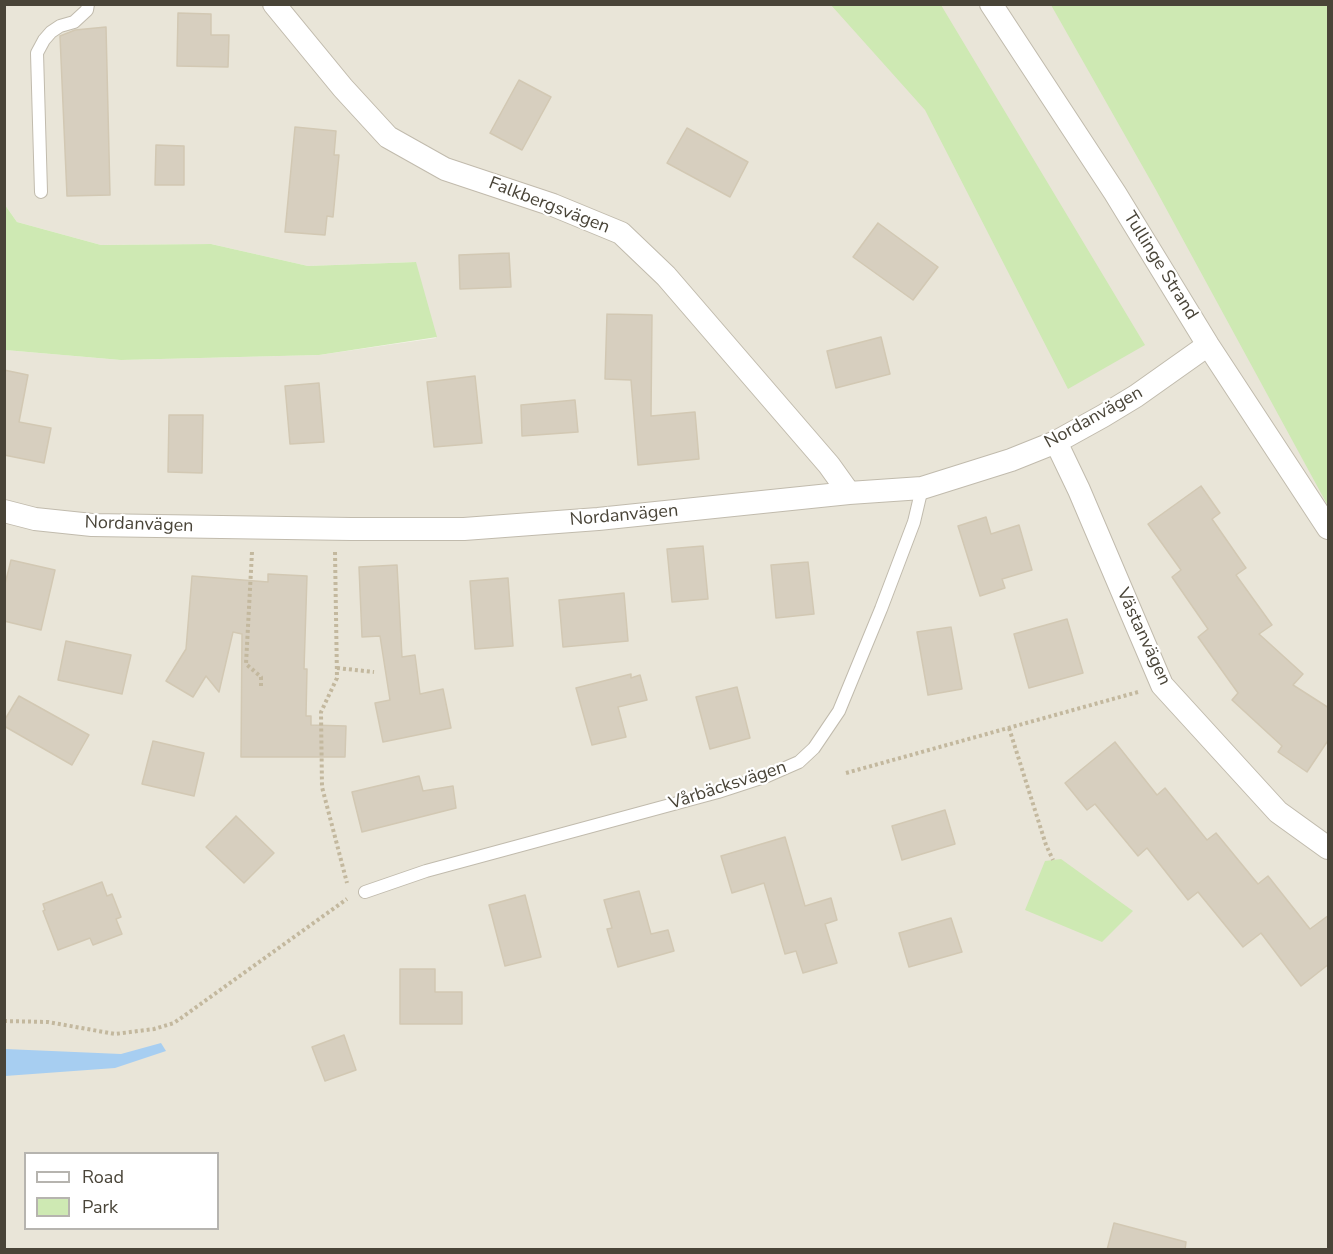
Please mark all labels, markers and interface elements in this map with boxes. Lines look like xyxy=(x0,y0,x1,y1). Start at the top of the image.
street label: Falkbergsvägen xyxy=(485,173,613,239)
street label: Tullinge Strand xyxy=(1118,208,1202,324)
street label: Nordanvägen xyxy=(1041,382,1147,454)
street label: Nordanvägen xyxy=(569,500,679,532)
street label: Nordanvägen xyxy=(84,512,194,538)
street label: Västanvägen xyxy=(1111,585,1175,689)
street label: Vårbäcksvägen xyxy=(667,757,789,815)
legend xyxy=(24,1152,219,1230)
text: Road xyxy=(82,1165,124,1189)
text: Park xyxy=(82,1195,118,1219)

